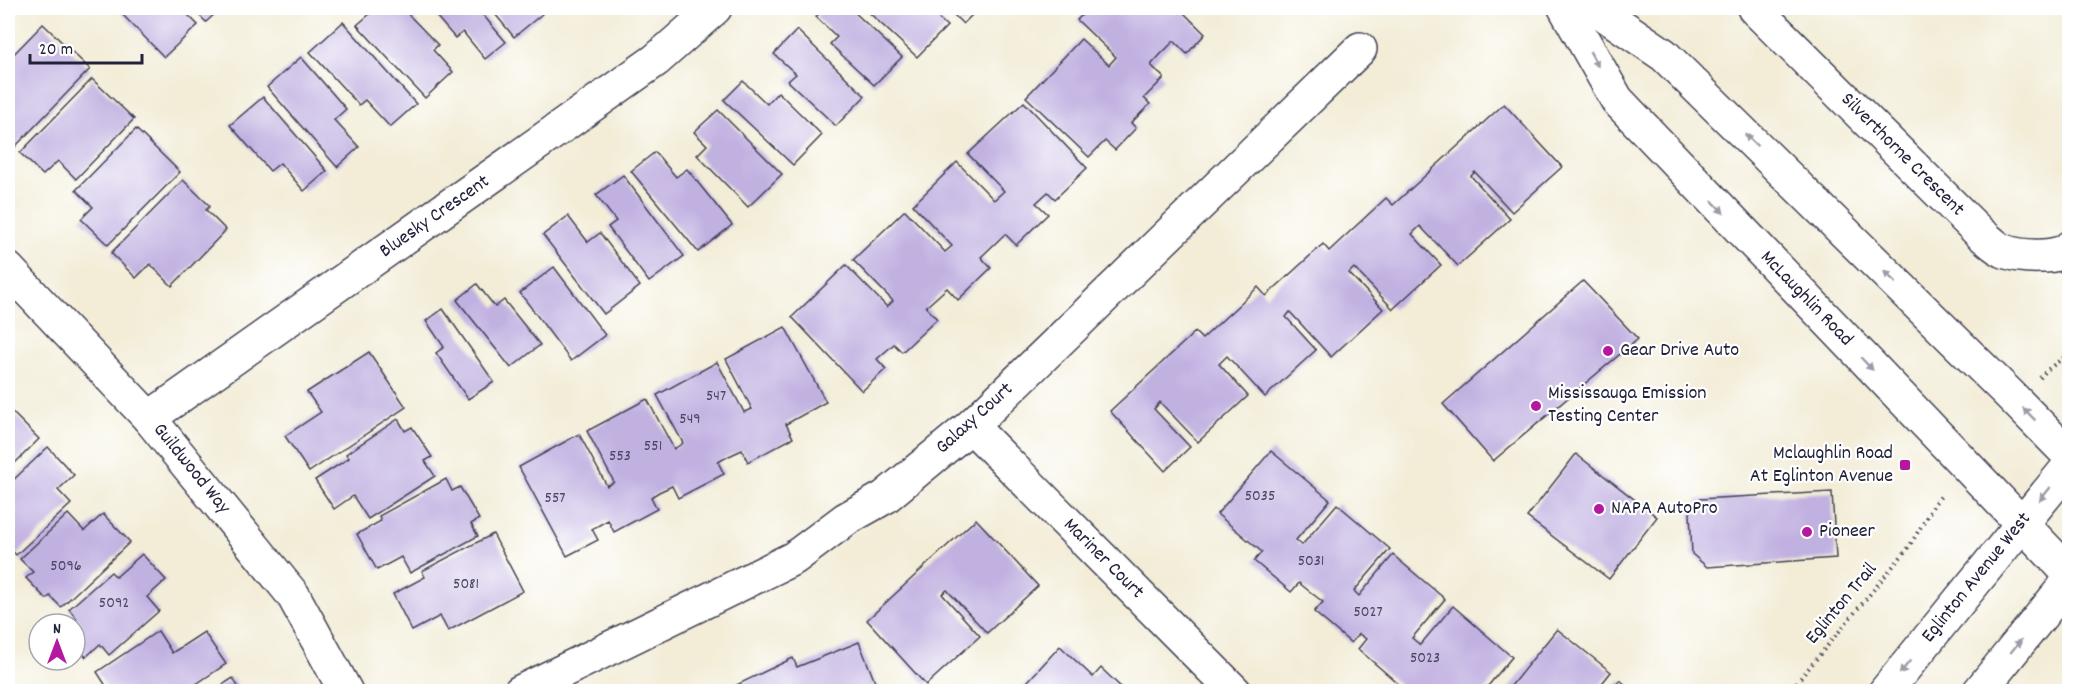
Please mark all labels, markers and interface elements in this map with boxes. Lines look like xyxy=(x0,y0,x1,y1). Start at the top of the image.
scale bar xyxy=(30,27,142,65)
text: 20 m xyxy=(39,38,73,63)
one-way arrow xyxy=(1588,50,1598,67)
street label: Silverthorne Crescent xyxy=(1834,87,1970,223)
one-way arrow xyxy=(1744,134,1758,148)
street label: Bluesky Crescent xyxy=(374,169,496,265)
one-way arrow xyxy=(1711,200,1725,215)
street label: McLaughlin Road xyxy=(1753,245,1859,353)
one-way arrow xyxy=(1882,270,1897,284)
place label: Gear Drive Auto xyxy=(1620,337,1739,365)
marker: Gear Drive Auto xyxy=(1601,344,1615,358)
one-way arrow xyxy=(1860,356,1874,371)
street label: Galaxy Court xyxy=(930,377,1020,461)
place label: Mississauga Emission Testing Center xyxy=(1548,380,1707,431)
house number: 547 xyxy=(706,385,726,408)
marker: Mississauga Emission Testing Center xyxy=(1529,399,1543,413)
one-way arrow xyxy=(2022,407,2036,421)
house number: 549 xyxy=(679,408,701,431)
street label: Guildwood Way xyxy=(145,417,237,521)
house number: 551 xyxy=(644,435,662,458)
place label: Mclaughlin Road At Eglinton Avenue xyxy=(1750,440,1893,491)
house number: 553 xyxy=(609,445,631,468)
marker: Mclaughlin Road At Eglinton Avenue xyxy=(1898,458,1912,472)
house number: 5035 xyxy=(1245,485,1275,508)
one-way arrow xyxy=(2039,486,2052,502)
house number: 557 xyxy=(545,487,565,510)
place label: NAPA AutoPro xyxy=(1611,495,1718,523)
marker: NAPA AutoPro xyxy=(1592,502,1606,516)
street label: Eglinton Avenue West xyxy=(1915,507,2039,649)
street label: Mariner Court xyxy=(1056,512,1150,606)
place label: Pioneer xyxy=(1819,518,1875,546)
marker: Pioneer xyxy=(1800,525,1814,539)
house number: 5031 xyxy=(1298,550,1324,573)
house number: 5096 xyxy=(50,555,82,578)
street label: Eglinton Trail xyxy=(1800,557,1885,651)
house number: 5081 xyxy=(453,573,479,596)
house number: 5092 xyxy=(99,592,129,615)
house number: 5027 xyxy=(1353,601,1383,624)
north arrow xyxy=(27,612,87,672)
text: N xyxy=(53,618,61,641)
one-way arrow xyxy=(2009,638,2022,654)
house number: 5023 xyxy=(1410,647,1440,670)
one-way arrow xyxy=(1899,659,1912,675)

